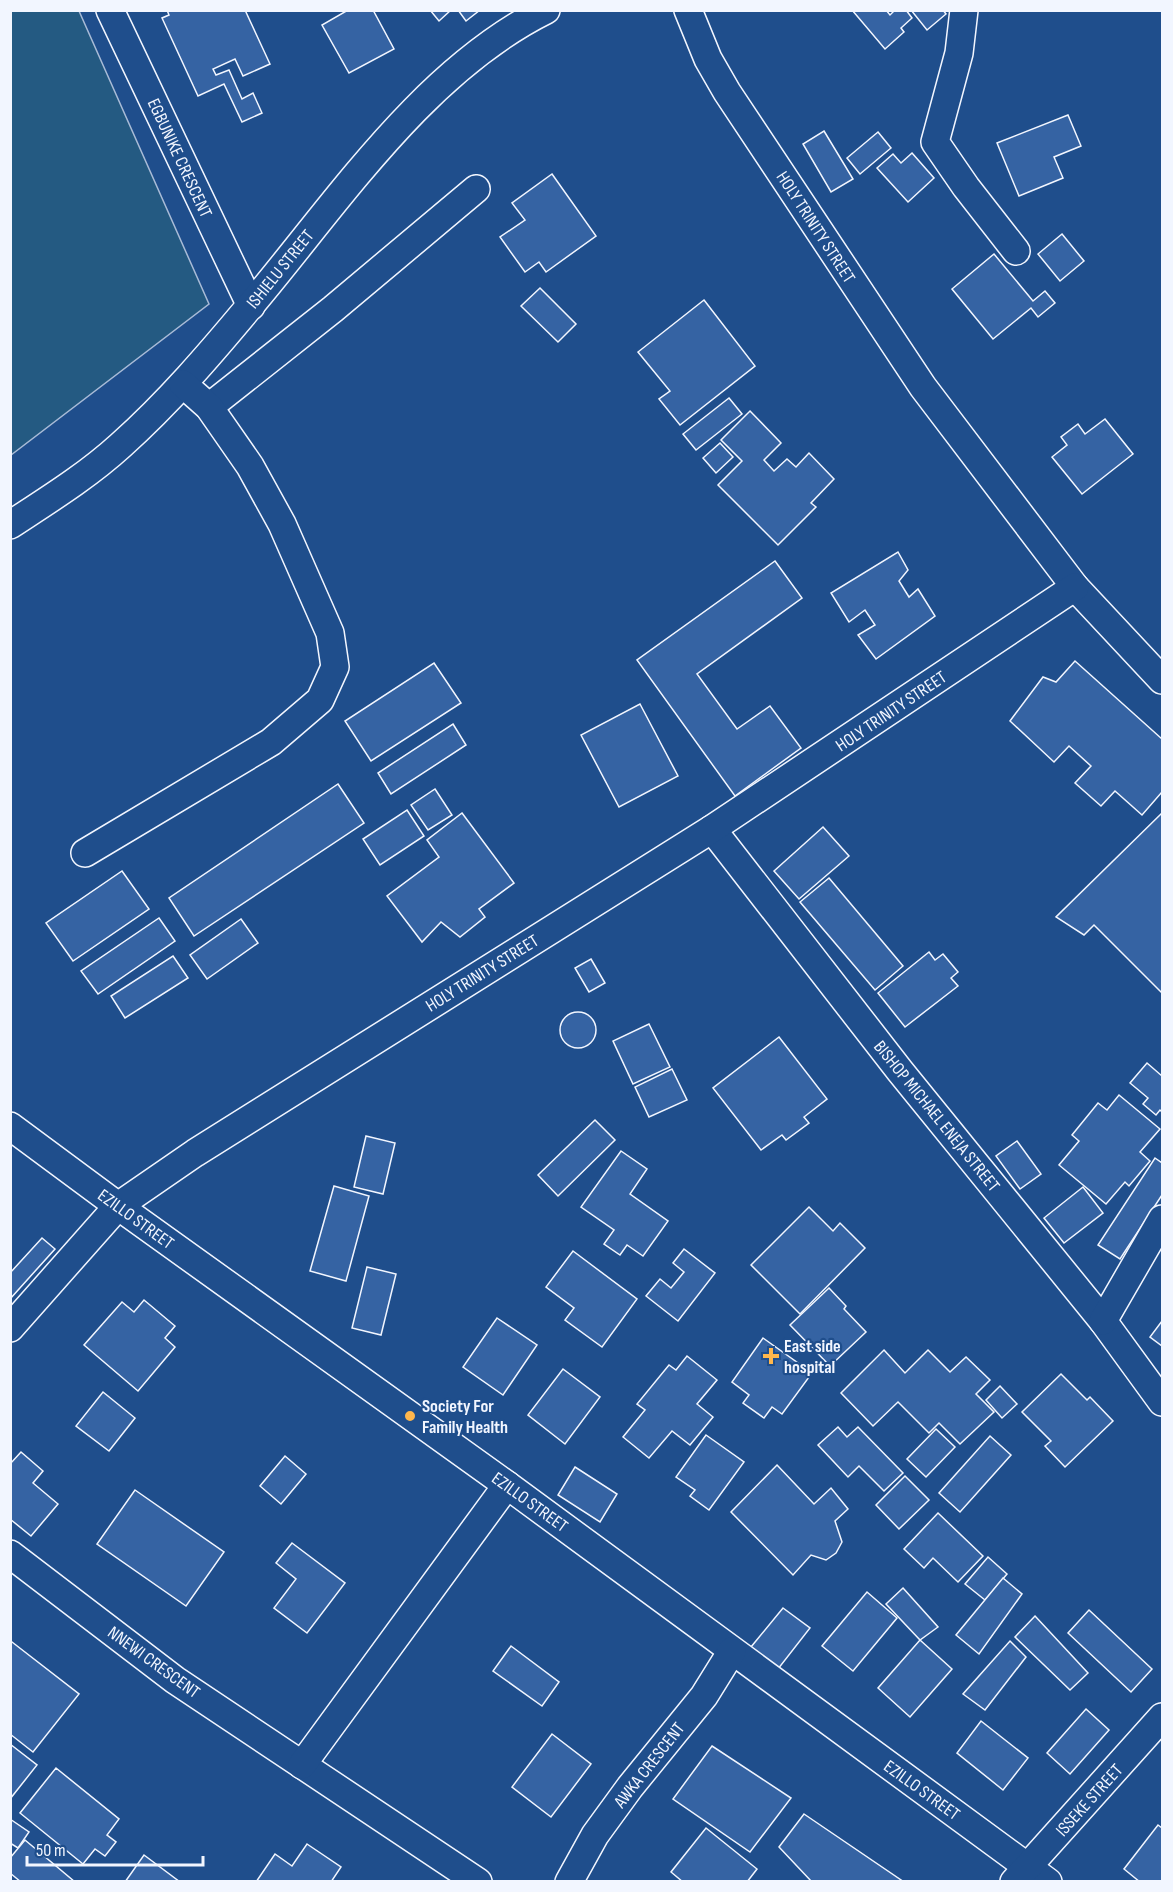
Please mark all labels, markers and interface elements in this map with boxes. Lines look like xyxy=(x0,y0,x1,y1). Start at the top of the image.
street label: EGBUNIKE CRESCENT xyxy=(143,95,216,221)
street label: HOLY TRINITY STREET xyxy=(772,167,860,287)
street label: ISHIELU STREET xyxy=(242,226,318,313)
street label: HOLY TRINITY STREET xyxy=(832,667,951,756)
street label: HOLY TRINITY STREET xyxy=(422,930,543,1017)
street label: BISHOP MICHAEL ENEJA STREET xyxy=(869,1037,1004,1196)
street label: EZILLO STREET xyxy=(94,1185,178,1254)
place label: East side hospital xyxy=(784,1336,841,1378)
marker: East side hospital xyxy=(762,1347,780,1365)
place label: Society For Family Health xyxy=(422,1396,508,1438)
marker: Society For Family Health xyxy=(403,1409,417,1423)
street label: EZILLO STREET xyxy=(488,1468,572,1537)
street label: NNEWI CRESCENT xyxy=(104,1622,204,1703)
street label: AWKA CRESCENT xyxy=(609,1718,689,1813)
street label: EZILLO STREET xyxy=(880,1756,964,1825)
street label: ISSEKE STREET xyxy=(1052,1760,1127,1841)
scale bar xyxy=(27,1829,202,1867)
text: 50 m xyxy=(36,1840,66,1861)

